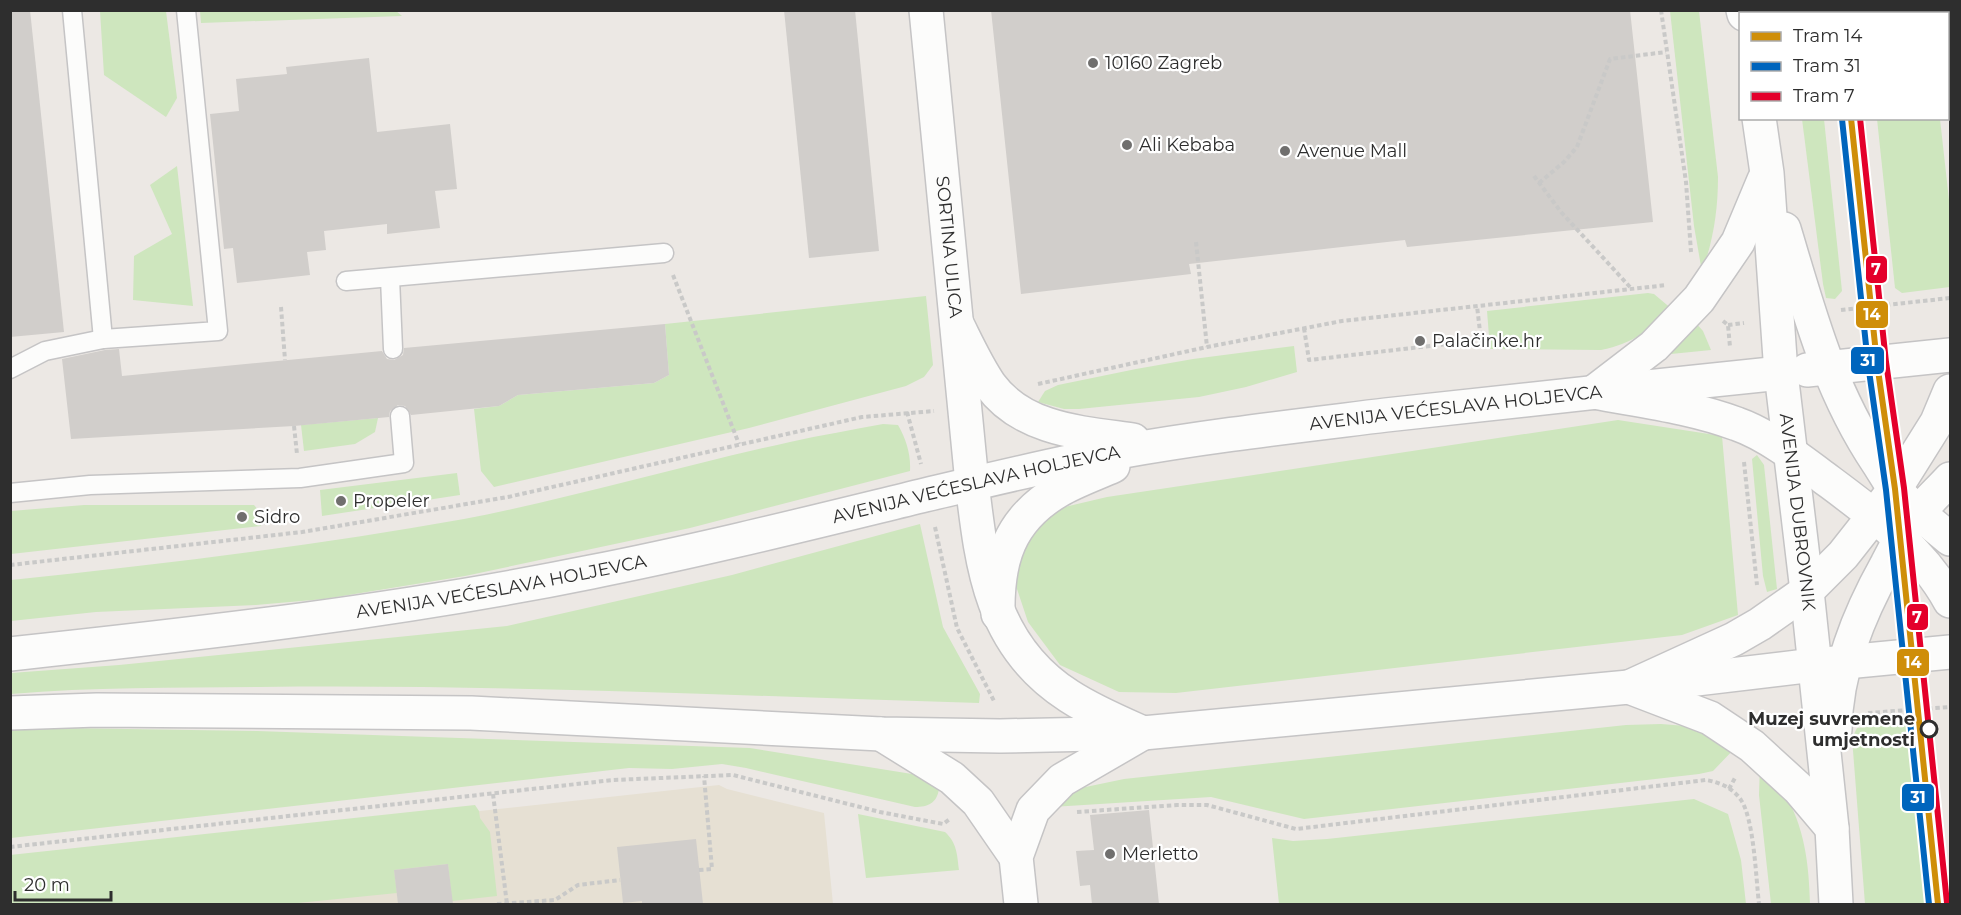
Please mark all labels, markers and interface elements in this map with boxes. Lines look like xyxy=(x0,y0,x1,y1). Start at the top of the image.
legend xyxy=(1739,12,1949,120)
text: Tram 14 xyxy=(1793,25,1863,47)
place label: 10160 Zagreb xyxy=(1105,52,1222,74)
text: Tram 31 xyxy=(1793,55,1861,77)
marker: 10160 Zagreb xyxy=(1086,56,1100,70)
text: Tram 7 xyxy=(1793,85,1855,107)
place label: Ali Kebaba xyxy=(1139,134,1235,156)
marker: Ali Kebaba xyxy=(1120,138,1134,152)
place label: Avenue Mall xyxy=(1297,140,1407,162)
marker: Avenue Mall xyxy=(1278,144,1292,158)
street label: SORTINA ULICA xyxy=(931,175,967,319)
line badge: 7 xyxy=(1865,255,1888,284)
text: 7 xyxy=(1871,260,1881,279)
line badge: 14 xyxy=(1855,300,1889,329)
text: 14 xyxy=(1863,305,1881,324)
place label: Palačinke.hr xyxy=(1432,330,1542,352)
marker: Palačinke.hr xyxy=(1413,334,1427,348)
line badge: 31 xyxy=(1850,346,1885,375)
text: 31 xyxy=(1859,351,1876,370)
street label: AVENIJA VEĆESLAVA HOLJEVCA xyxy=(1308,381,1603,435)
street label: AVENIJA DUBROVNIK xyxy=(1775,412,1820,612)
street label: AVENIJA VEĆESLAVA HOLJEVCA xyxy=(830,441,1122,528)
place label: Propeler xyxy=(353,490,430,512)
marker: Propeler xyxy=(334,494,348,508)
place label: Sidro xyxy=(254,506,300,528)
marker: Sidro xyxy=(235,510,249,524)
street label: AVENIJA VEĆESLAVA HOLJEVCA xyxy=(355,550,649,623)
line badge: 7 xyxy=(1906,603,1929,631)
text: 7 xyxy=(1912,608,1922,627)
line badge: 14 xyxy=(1896,648,1930,677)
text: 14 xyxy=(1904,653,1922,672)
place label: Muzej suvremene umjetnosti xyxy=(1748,708,1915,751)
marker: Muzej suvremene umjetnosti xyxy=(1920,720,1938,738)
line badge: 31 xyxy=(1901,783,1935,812)
text: 31 xyxy=(1909,788,1926,807)
place label: Merletto xyxy=(1122,843,1198,865)
marker: Merletto xyxy=(1103,847,1117,861)
scale bar xyxy=(15,864,111,902)
text: 20 m xyxy=(24,874,70,896)

